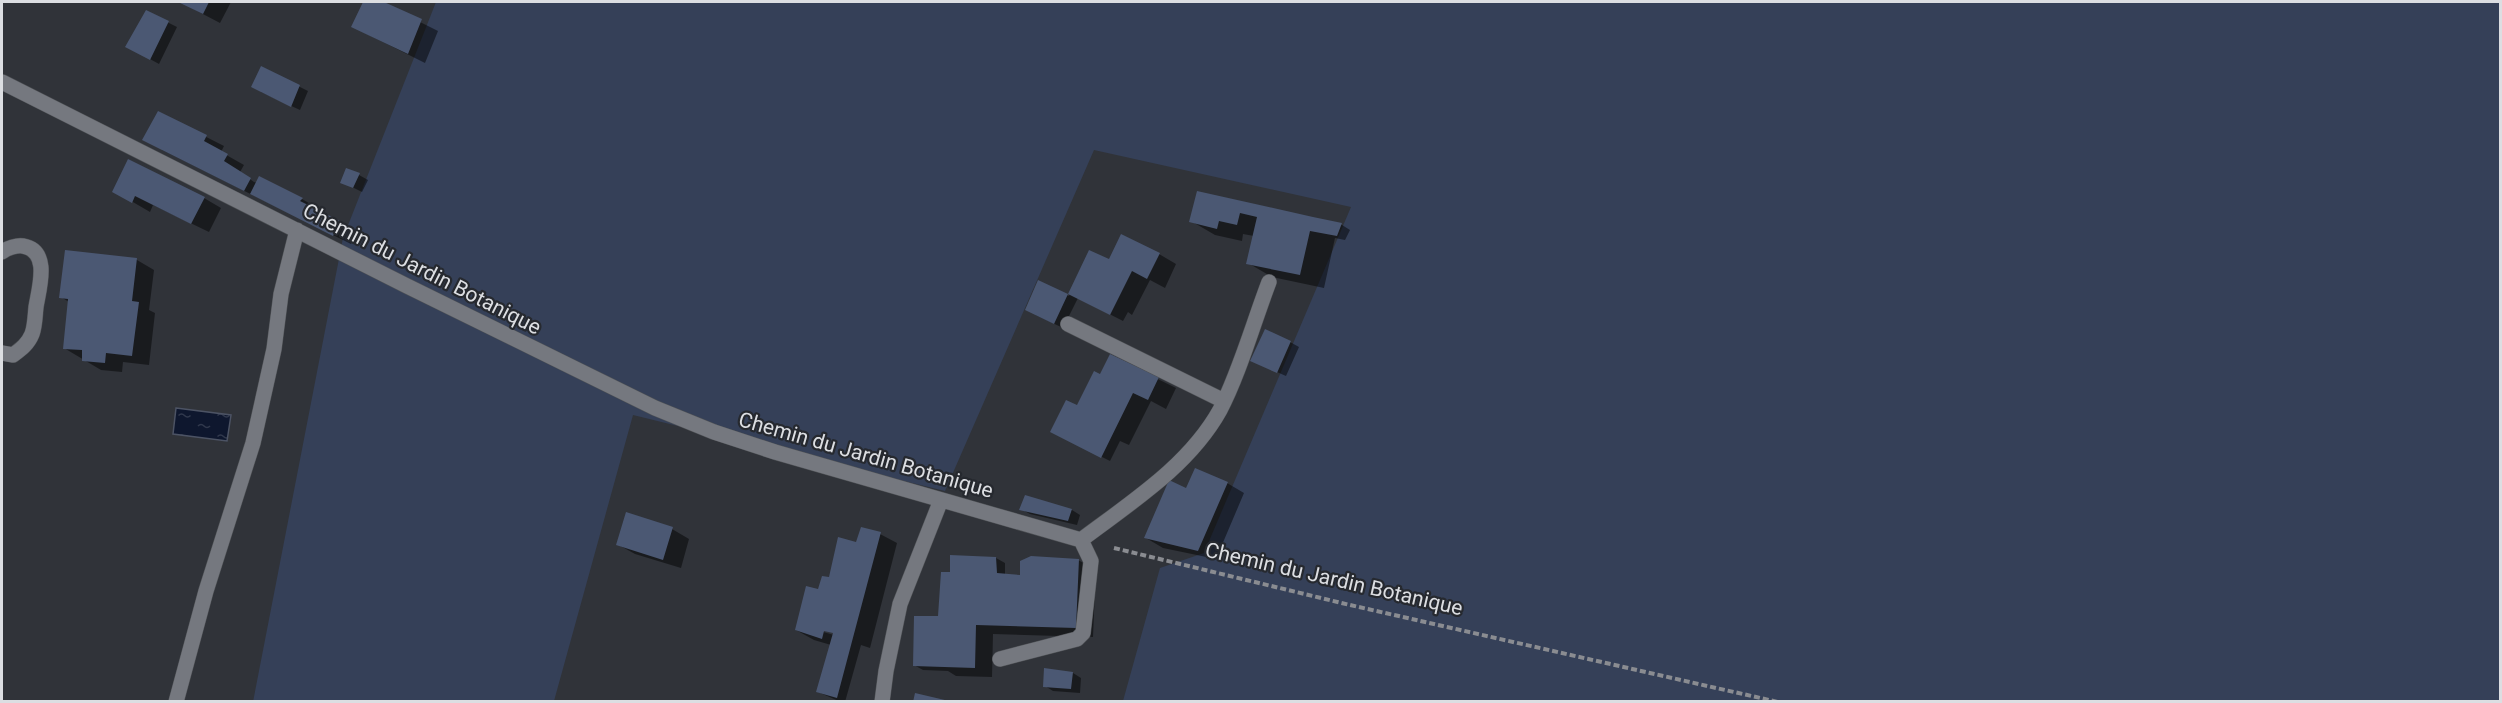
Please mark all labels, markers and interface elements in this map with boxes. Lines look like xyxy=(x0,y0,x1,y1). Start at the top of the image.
street label: Chemin du Jardin Botanique xyxy=(299,198,545,340)
street label: Chemin du Jardin Botanique xyxy=(736,407,996,503)
street label: Chemin du Jardin Botanique xyxy=(1203,538,1465,620)

